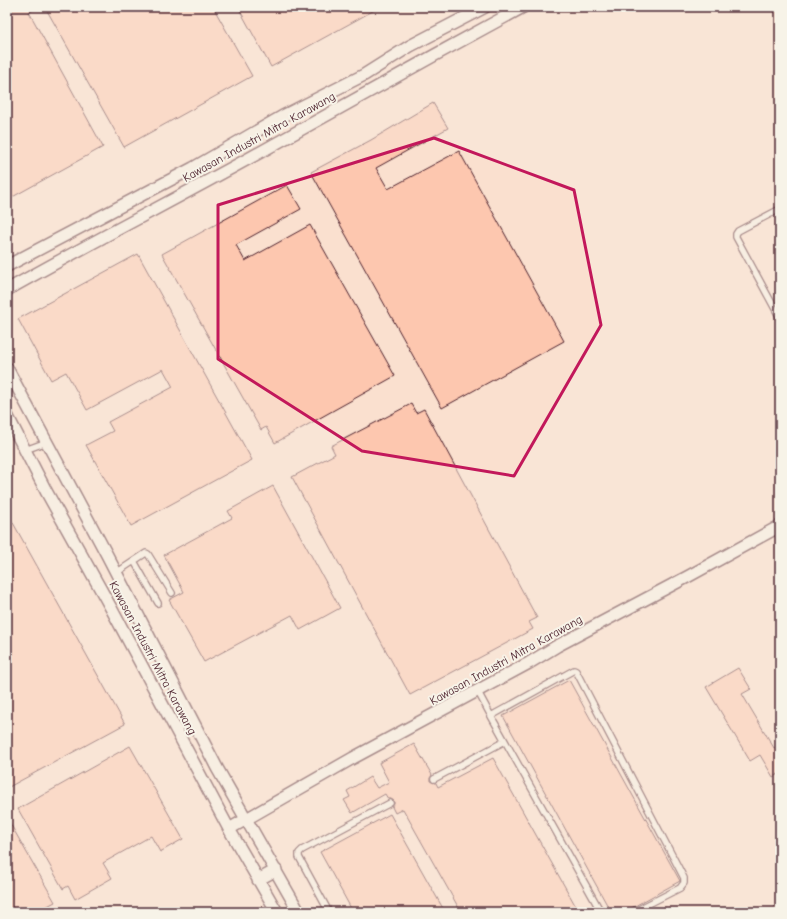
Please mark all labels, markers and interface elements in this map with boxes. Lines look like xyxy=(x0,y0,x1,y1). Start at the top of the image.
street label: Kawasan Industri Mitra Karawang xyxy=(180,89,338,185)
street label: Kawasan Industri Mitra Karawang xyxy=(106,579,200,737)
street label: Kawasan Industri Mitra Karawang xyxy=(427,612,585,708)

